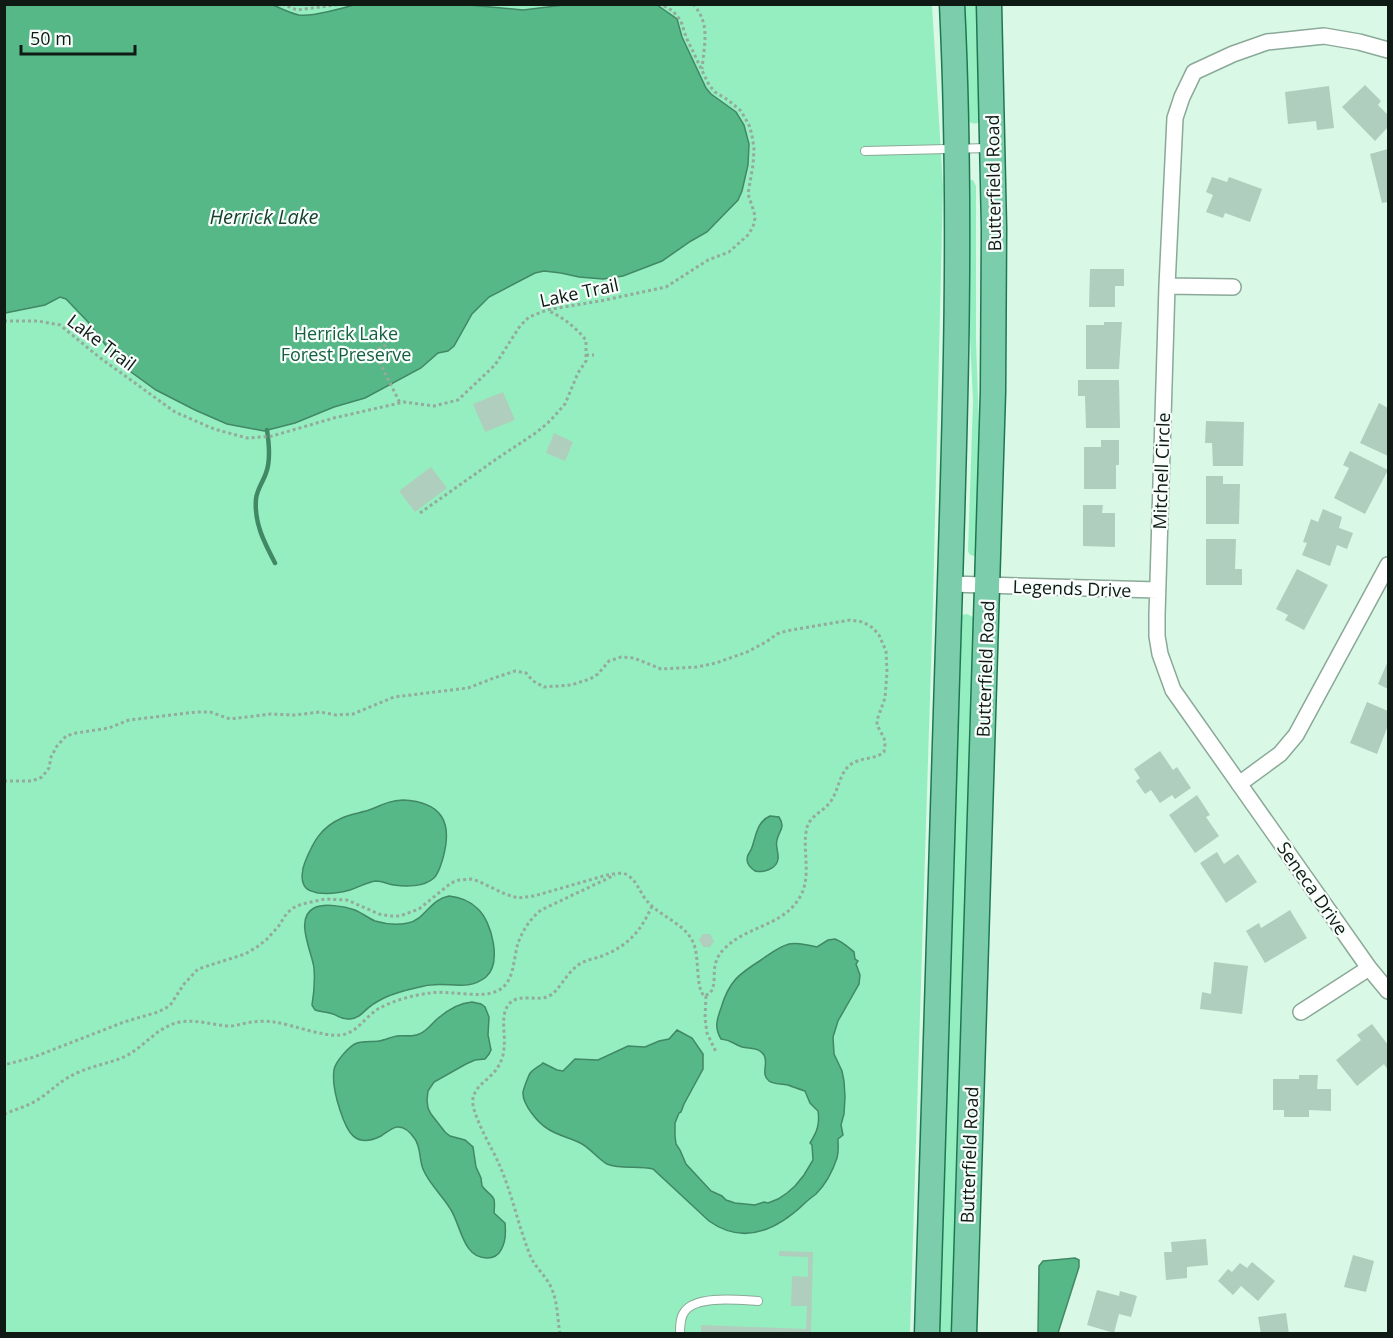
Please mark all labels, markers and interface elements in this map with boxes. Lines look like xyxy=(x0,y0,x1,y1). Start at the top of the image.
scale bar xyxy=(21,18,135,56)
text: 50 m xyxy=(30,26,72,50)
street label: Butterfield Road xyxy=(980,114,1006,252)
water label: Herrick Lake xyxy=(209,203,319,230)
street label: Lake Trail xyxy=(537,272,621,312)
street label: Lake Trail xyxy=(63,308,141,376)
park label: Herrick Lake Forest Preserve xyxy=(281,321,411,366)
street label: Mitchell Circle xyxy=(1147,412,1175,530)
street label: Legends Drive xyxy=(1012,574,1132,602)
street label: Butterfield Road xyxy=(971,600,999,738)
street label: Seneca Drive xyxy=(1272,837,1354,939)
street label: Butterfield Road xyxy=(955,1086,983,1224)

